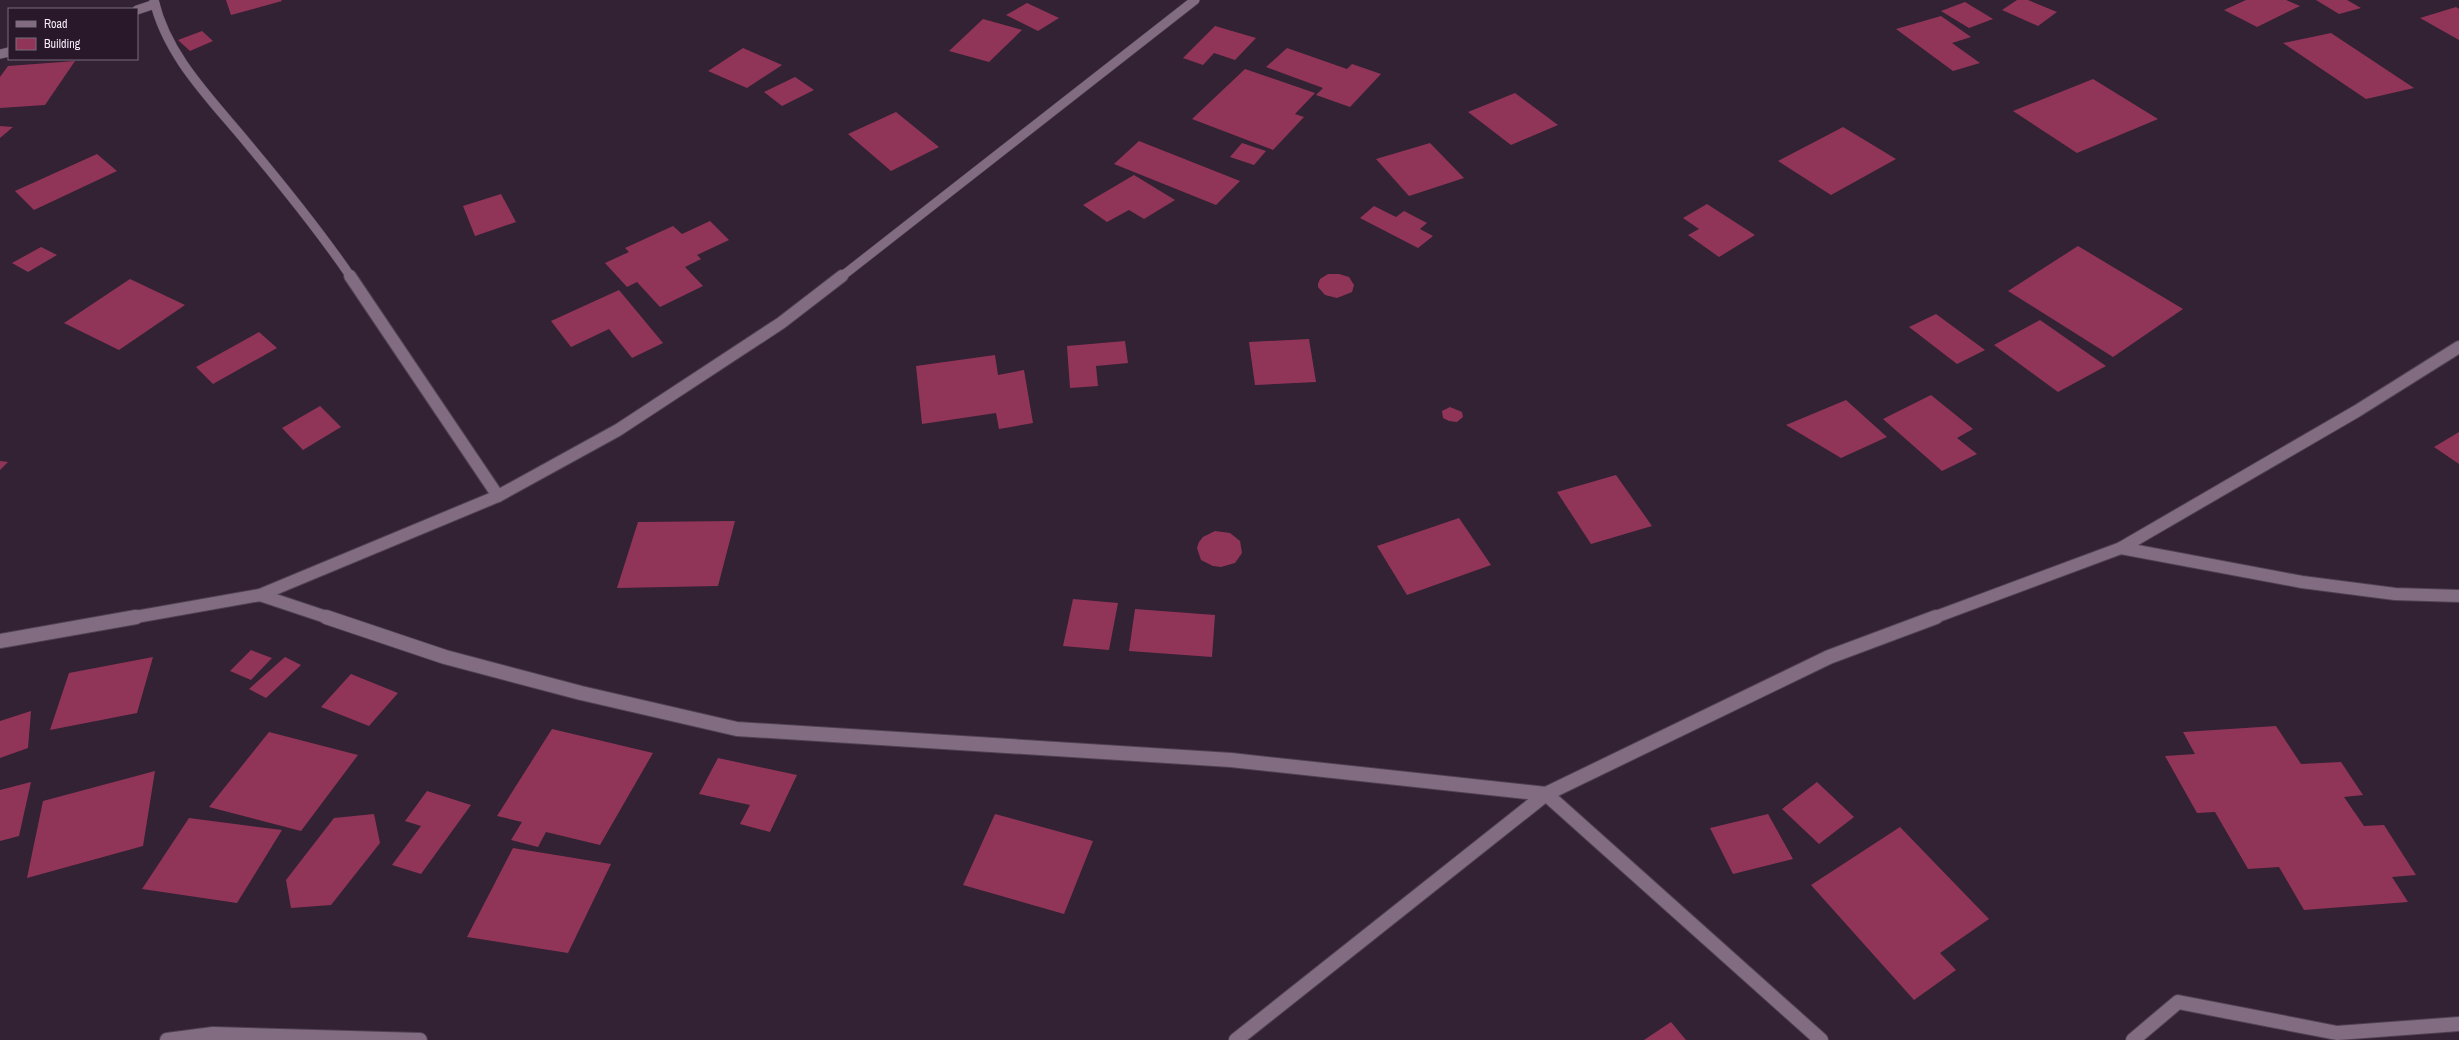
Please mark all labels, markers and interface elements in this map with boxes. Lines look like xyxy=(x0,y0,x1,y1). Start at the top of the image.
legend xyxy=(8,8,138,60)
text: Road xyxy=(44,16,68,32)
text: Building xyxy=(44,36,81,52)

